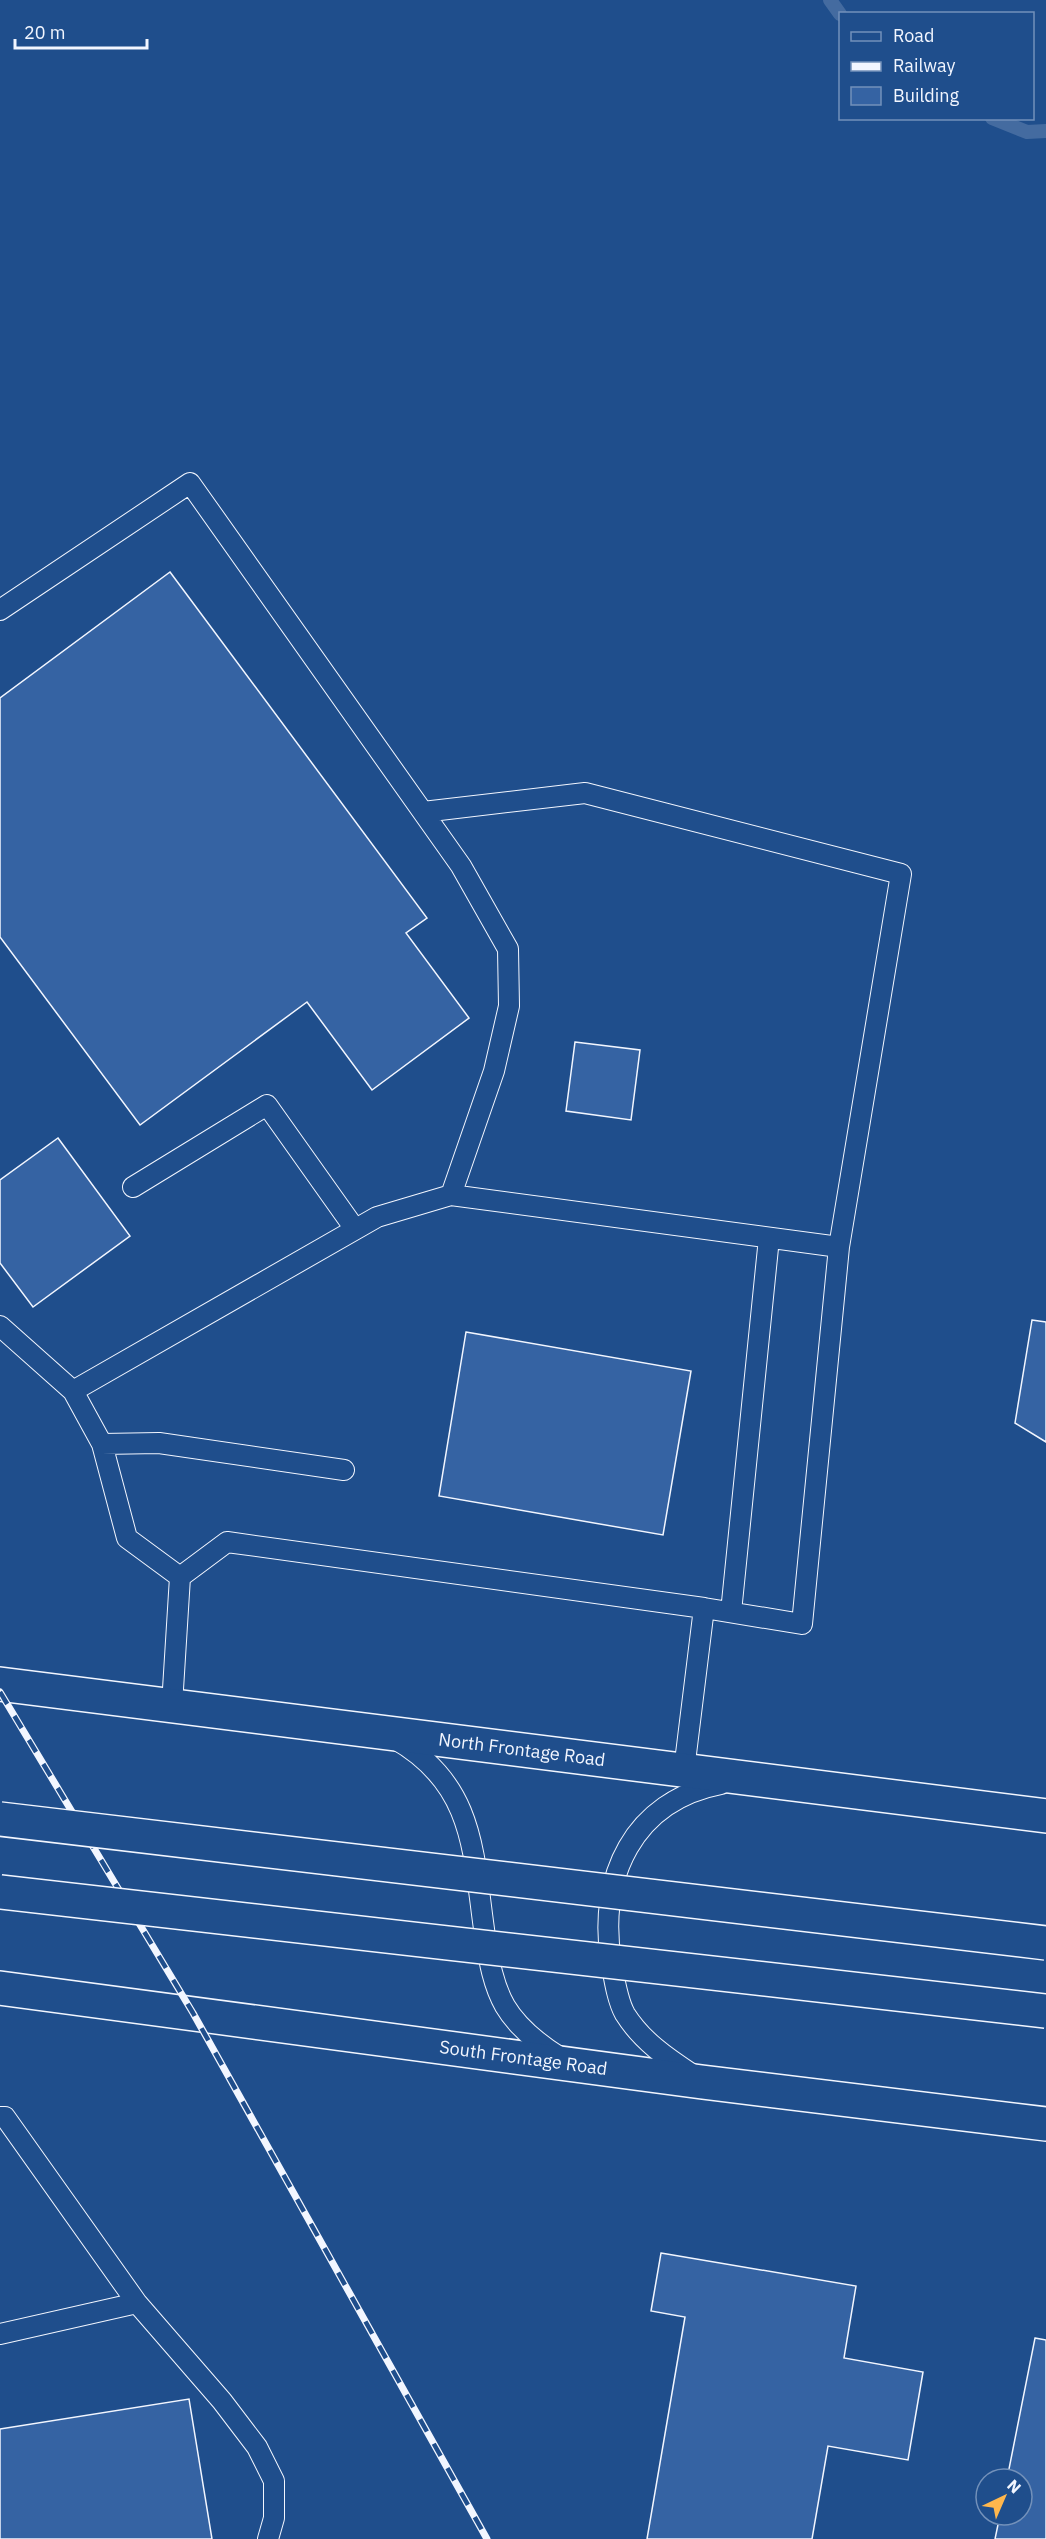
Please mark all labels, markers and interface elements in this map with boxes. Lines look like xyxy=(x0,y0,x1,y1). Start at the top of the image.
scale bar xyxy=(15,12,147,50)
legend xyxy=(839,12,1034,120)
text: 20 m xyxy=(24,21,66,44)
text: Road xyxy=(893,24,934,47)
text: Railway xyxy=(893,54,955,77)
text: Building xyxy=(893,84,960,107)
street label: North Frontage Road xyxy=(437,1727,607,1771)
street label: South Frontage Road xyxy=(438,2035,609,2080)
north arrow xyxy=(974,2467,1034,2527)
text: N xyxy=(1003,2475,1026,2497)

